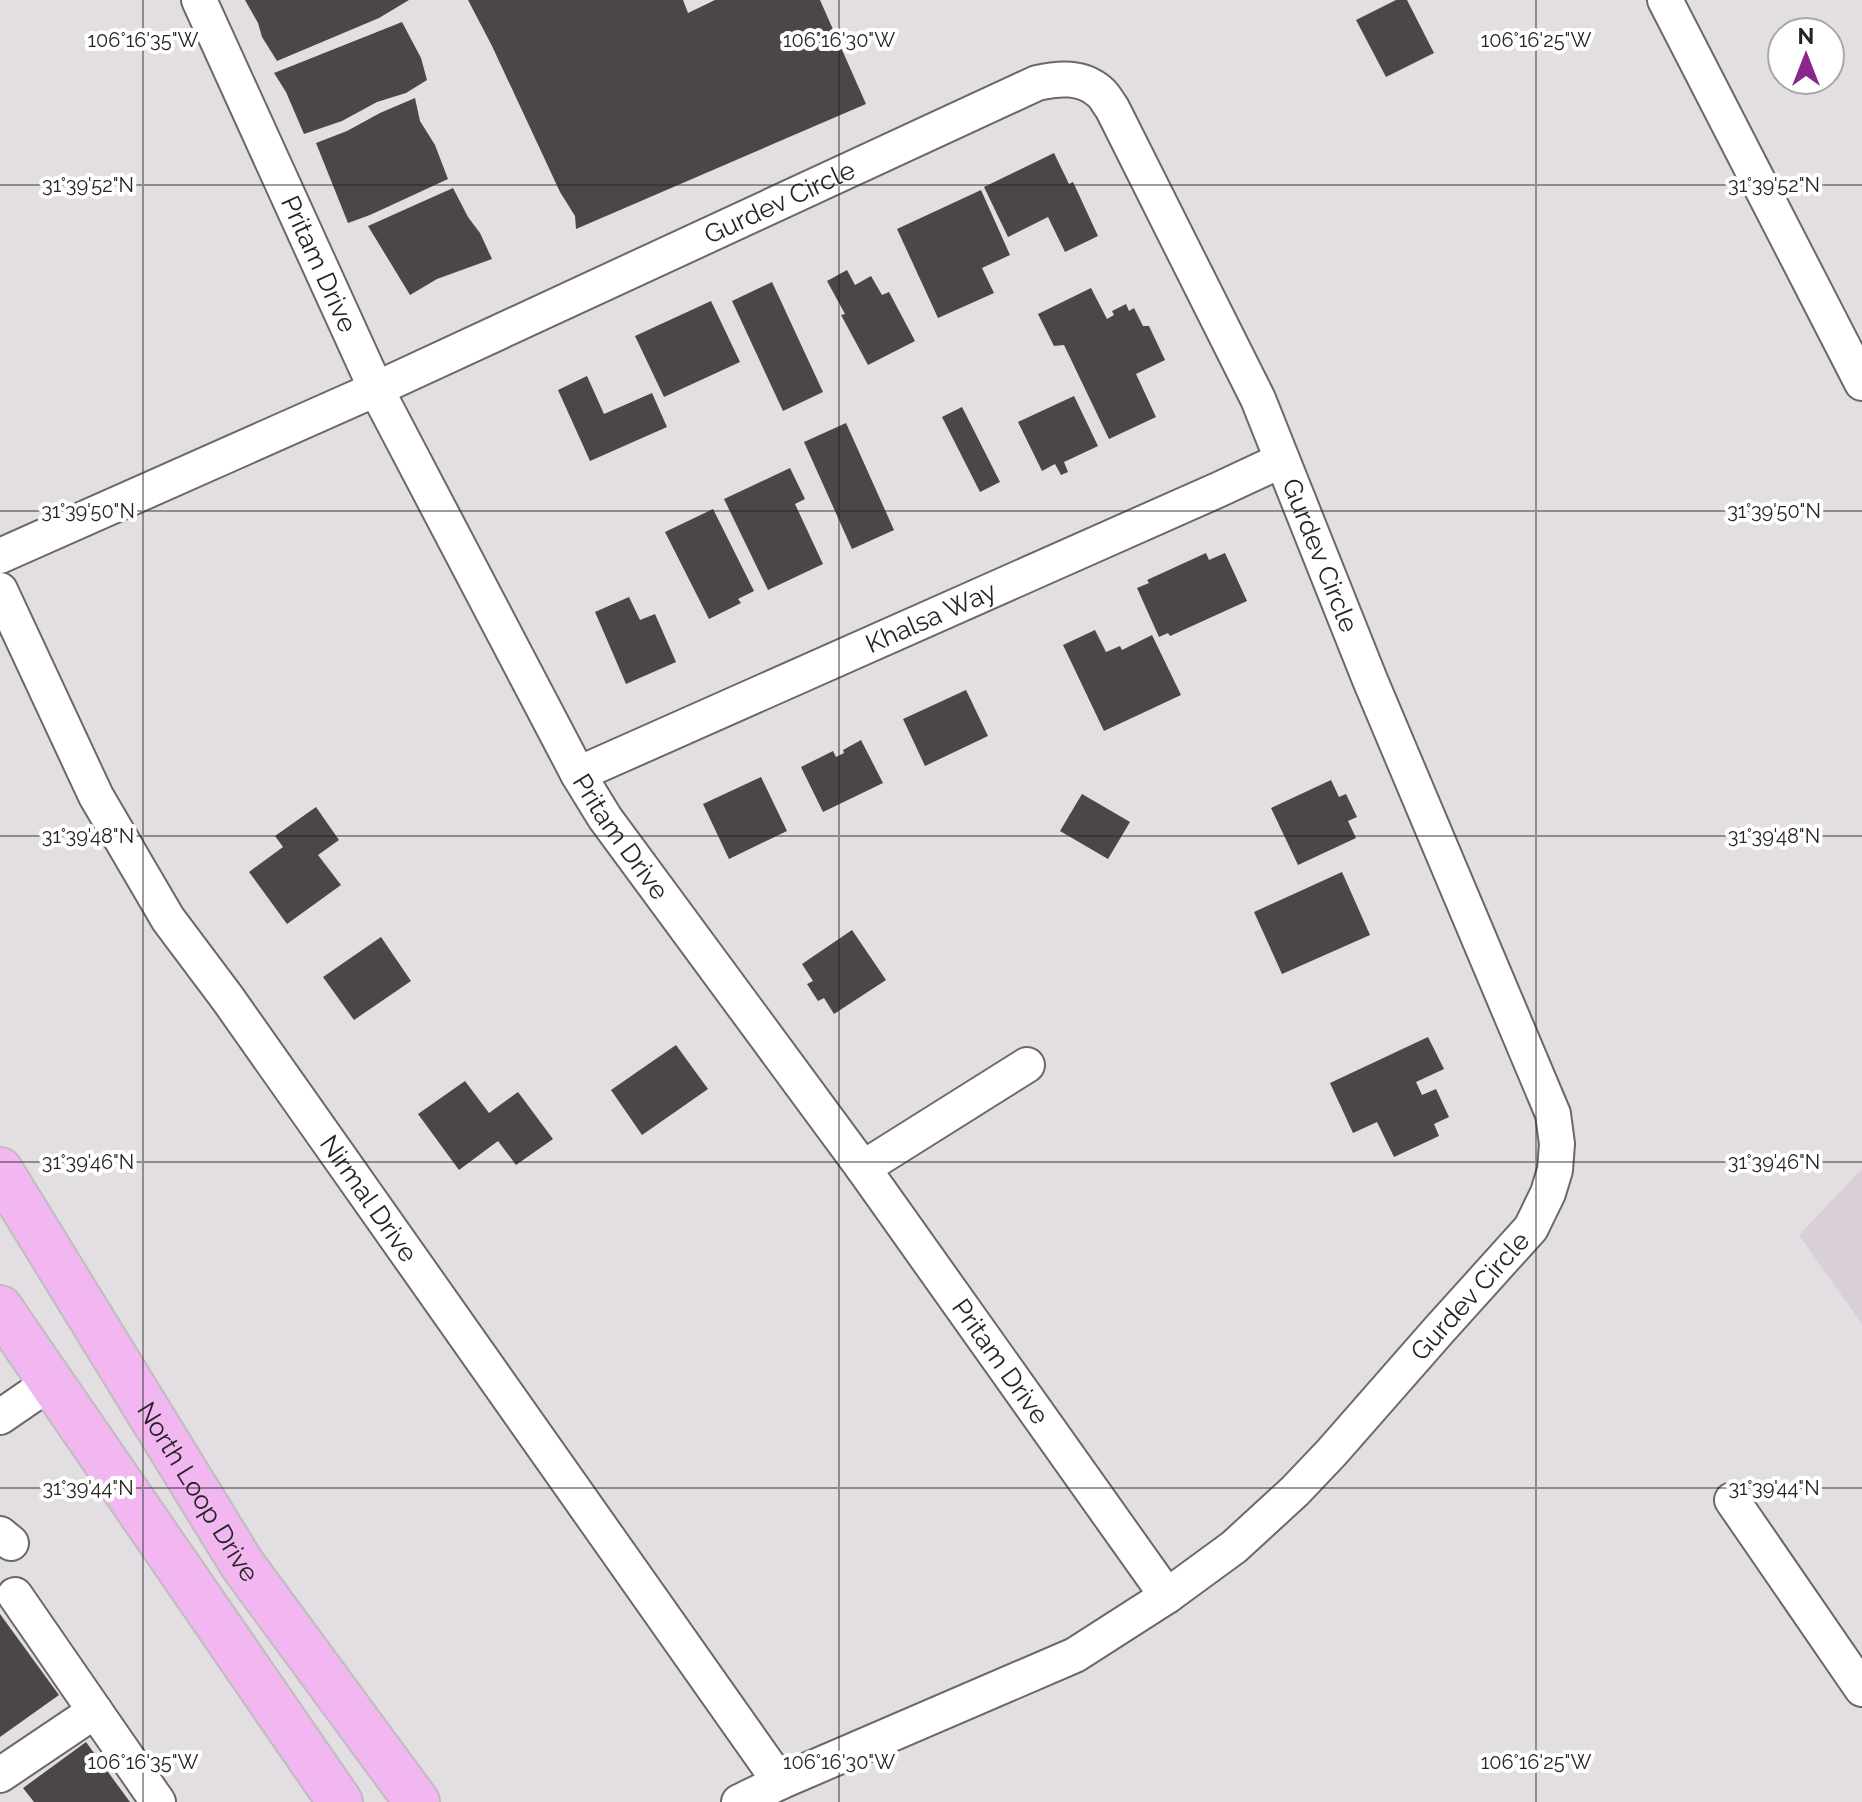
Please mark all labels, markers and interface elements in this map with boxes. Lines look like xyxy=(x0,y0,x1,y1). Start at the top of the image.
north arrow xyxy=(1766,16,1846,96)
text: N xyxy=(1798,23,1814,49)
text: 106°16'35"W xyxy=(88,28,199,52)
text: 106°16'30"W xyxy=(783,28,895,52)
text: 106°16'25"W xyxy=(1481,28,1591,52)
street label: Gurdev Circle xyxy=(699,154,860,250)
text: 31°39'52"N xyxy=(42,173,134,197)
text: 31°39'52"N xyxy=(1728,173,1820,197)
street label: Pritam Drive xyxy=(275,191,363,337)
street label: Gurdev Circle xyxy=(1276,474,1364,636)
text: 31°39'50"N xyxy=(41,499,135,523)
text: 31°39'50"N xyxy=(1727,499,1821,523)
street label: Khalsa Way xyxy=(861,575,1001,659)
street label: Pritam Drive xyxy=(567,768,675,905)
text: 31°39'48"N xyxy=(42,824,134,848)
text: 31°39'48"N xyxy=(1728,824,1820,848)
street label: Nirmal Drive xyxy=(314,1129,424,1268)
text: 31°39'46"N xyxy=(42,1150,134,1174)
text: 31°39'46"N xyxy=(1728,1150,1820,1174)
street label: Gurdev Circle xyxy=(1404,1226,1536,1366)
street label: Pritam Drive xyxy=(946,1293,1055,1430)
street label: North Loop Drive xyxy=(131,1397,265,1588)
text: 31°39'44"N xyxy=(42,1476,134,1500)
text: 31°39'44"N xyxy=(1728,1476,1820,1500)
text: 106°16'35"W xyxy=(88,1750,199,1774)
text: 106°16'30"W xyxy=(783,1750,895,1774)
text: 106°16'25"W xyxy=(1481,1750,1591,1774)

